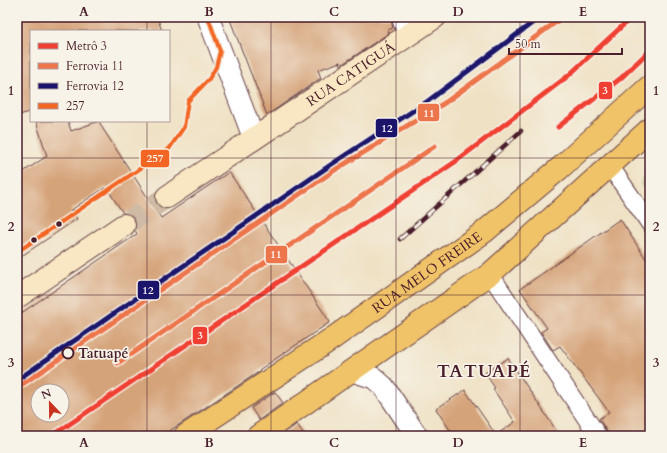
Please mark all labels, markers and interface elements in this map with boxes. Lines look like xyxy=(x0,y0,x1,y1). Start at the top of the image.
text: A xyxy=(79,3,89,21)
text: B xyxy=(204,3,214,21)
text: C xyxy=(329,3,339,21)
text: D xyxy=(452,3,464,21)
text: E xyxy=(579,3,587,21)
legend xyxy=(30,30,170,122)
scale bar xyxy=(509,30,622,56)
text: 50 m xyxy=(515,36,542,52)
street label: RUA CATIGUÁ xyxy=(302,37,399,110)
text: Metrô 3 xyxy=(66,38,107,54)
text: Ferrovia 11 xyxy=(66,58,124,74)
text: Ferrovia 12 xyxy=(66,78,124,94)
line badge: 3 xyxy=(598,81,613,100)
text: 1 xyxy=(8,82,14,100)
text: 1 xyxy=(653,82,659,100)
text: 3 xyxy=(602,83,608,98)
text: 257 xyxy=(66,98,84,114)
line badge: 11 xyxy=(417,103,440,122)
text: 11 xyxy=(423,106,435,121)
line badge: 12 xyxy=(375,118,398,138)
text: 12 xyxy=(381,121,393,136)
line badge: 257 xyxy=(140,149,170,168)
text: 257 xyxy=(147,151,164,166)
text: 2 xyxy=(8,218,15,236)
text: 2 xyxy=(653,218,660,236)
unlabelled marker xyxy=(54,219,64,229)
street label: RUA MELO FREIRE xyxy=(368,227,486,317)
unlabelled marker xyxy=(29,235,39,245)
line badge: 11 xyxy=(265,245,288,264)
text: 11 xyxy=(270,247,282,262)
line badge: 12 xyxy=(137,280,160,300)
text: 12 xyxy=(142,283,154,298)
line badge: 3 xyxy=(192,326,208,345)
text: 3 xyxy=(197,328,203,343)
place label: Tatuapé xyxy=(78,344,129,363)
marker: Tatuapé xyxy=(61,346,75,360)
text: 3 xyxy=(8,354,15,372)
text: 3 xyxy=(653,354,660,372)
district label: TATUAPÉ xyxy=(437,359,531,384)
north arrow xyxy=(30,383,70,423)
text: N xyxy=(39,385,54,403)
text: A xyxy=(79,434,89,452)
text: B xyxy=(204,434,214,452)
text: C xyxy=(329,434,339,452)
text: D xyxy=(452,434,464,452)
text: E xyxy=(579,434,587,452)

